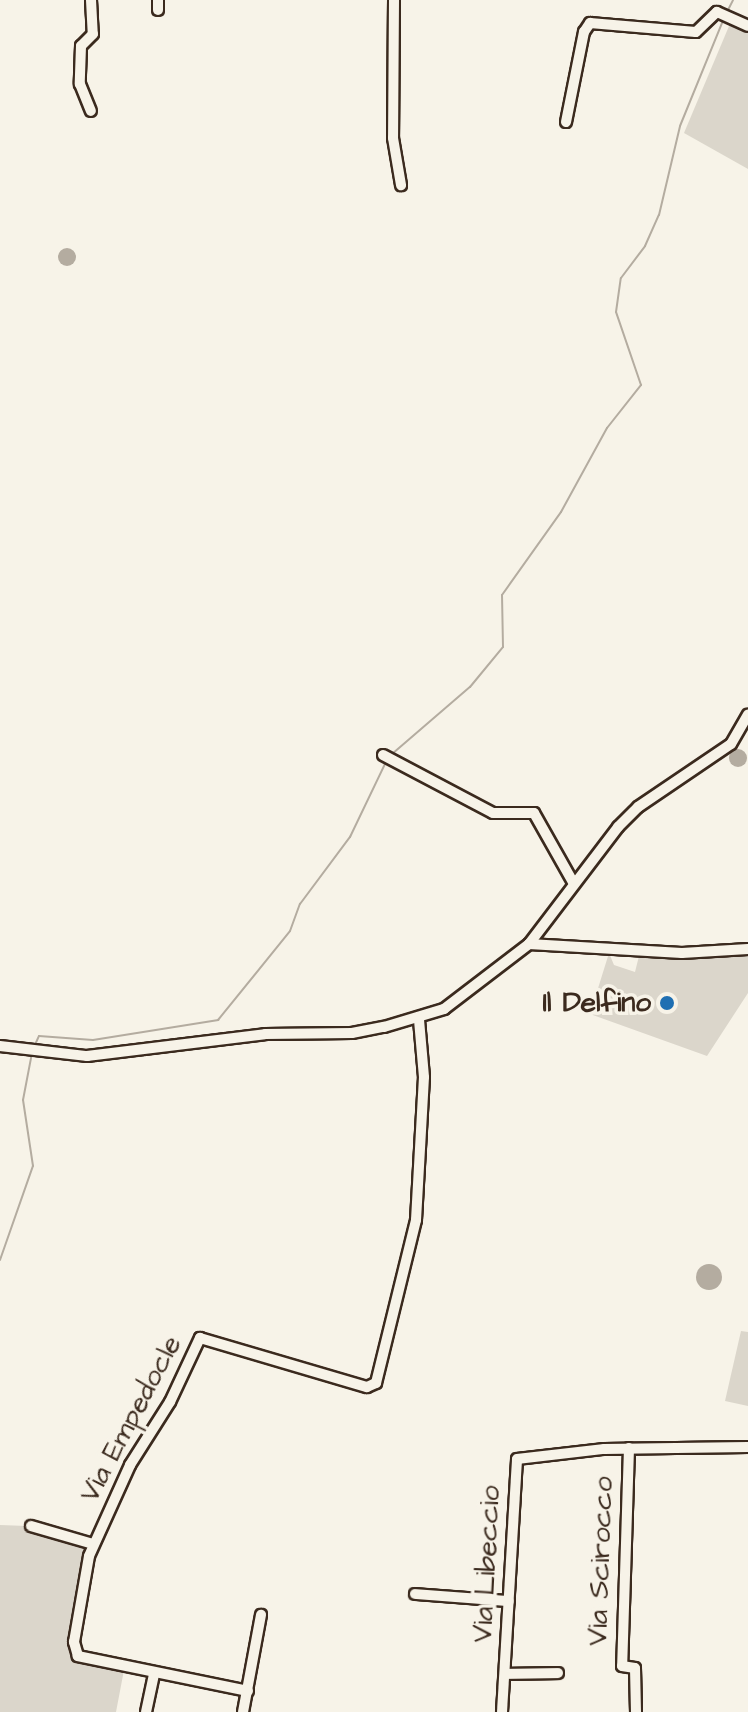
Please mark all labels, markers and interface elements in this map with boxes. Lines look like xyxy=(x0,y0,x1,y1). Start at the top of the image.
place label: Il Delfino xyxy=(543,986,651,1020)
marker: Il Delfino xyxy=(658,994,676,1012)
street label: Via Empedocle xyxy=(73,1330,189,1508)
street label: Via Scirocco xyxy=(581,1476,621,1646)
street label: Via Libeccio xyxy=(466,1485,508,1643)

